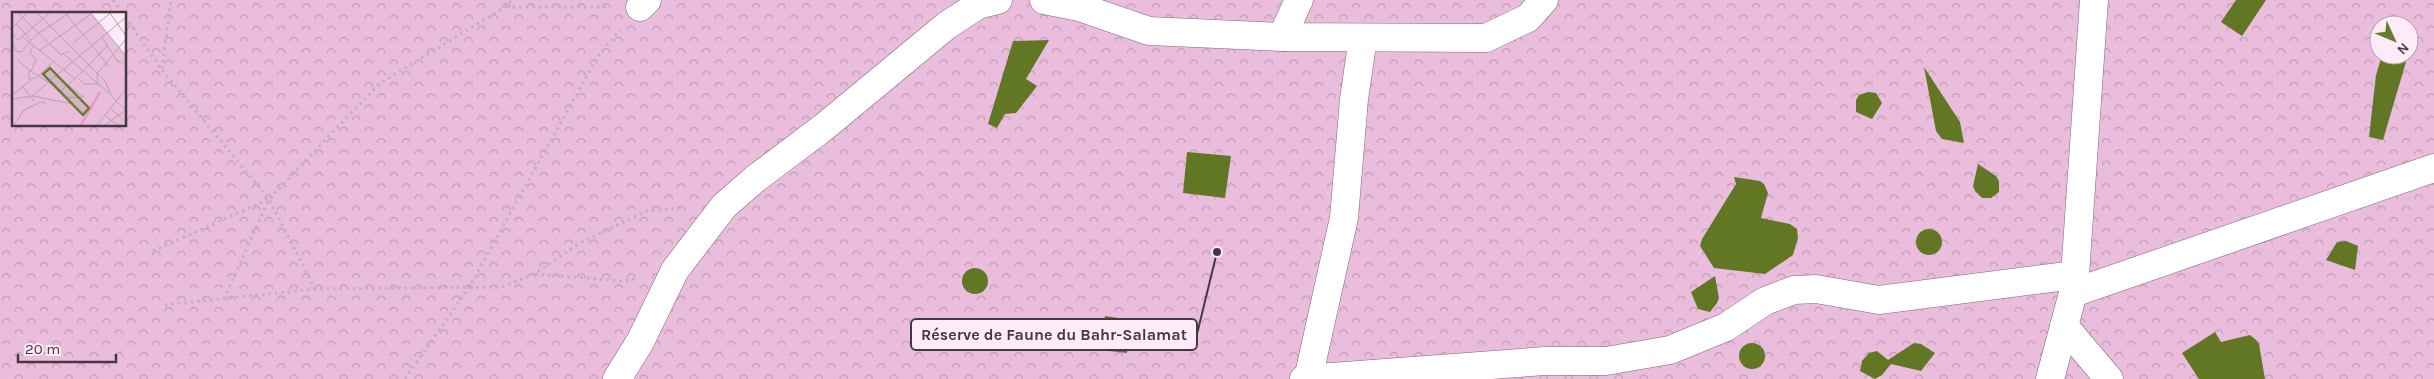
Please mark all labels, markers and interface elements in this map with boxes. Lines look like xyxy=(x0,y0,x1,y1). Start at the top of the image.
inset map xyxy=(12,12,126,126)
north arrow xyxy=(2369,15,2419,65)
text: N xyxy=(2393,39,2413,58)
callout: Réserve de Faune du Bahr-Salamat xyxy=(911,319,1197,350)
text: Réserve de Faune du Bahr-Salamat xyxy=(921,325,1187,344)
scale bar xyxy=(18,332,115,364)
text: 20 m xyxy=(25,340,60,358)

